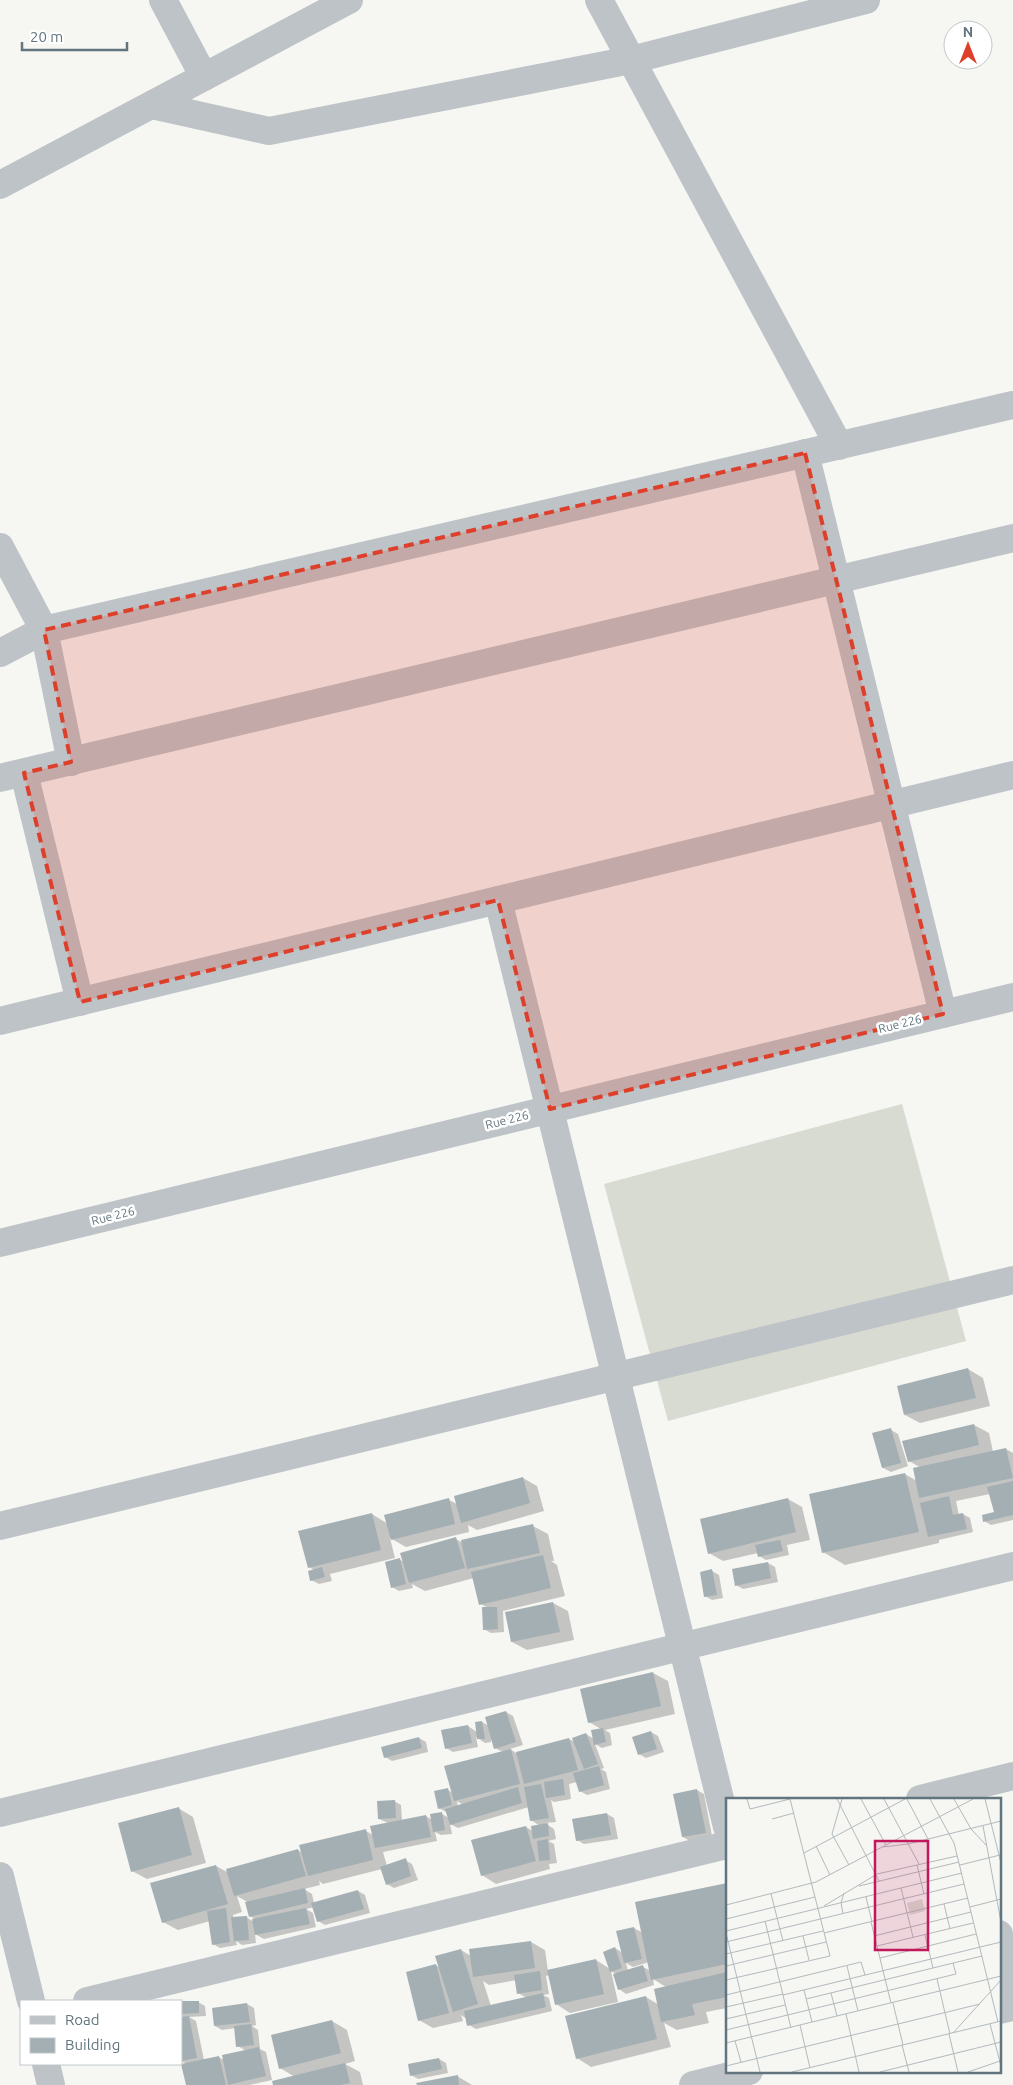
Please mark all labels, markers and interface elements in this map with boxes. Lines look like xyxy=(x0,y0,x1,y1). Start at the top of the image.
scale bar xyxy=(22,20,128,52)
north arrow xyxy=(943,20,993,70)
text: N xyxy=(963,24,973,40)
text: 20 m xyxy=(30,28,63,45)
street label: Rue 226 xyxy=(877,1012,923,1035)
street label: Rue 226 xyxy=(484,1108,530,1131)
street label: Rue 226 xyxy=(90,1204,136,1227)
inset map xyxy=(726,1798,1000,2072)
legend xyxy=(20,2000,182,2065)
text: Road xyxy=(65,2011,100,2028)
text: Building xyxy=(65,2036,120,2053)

